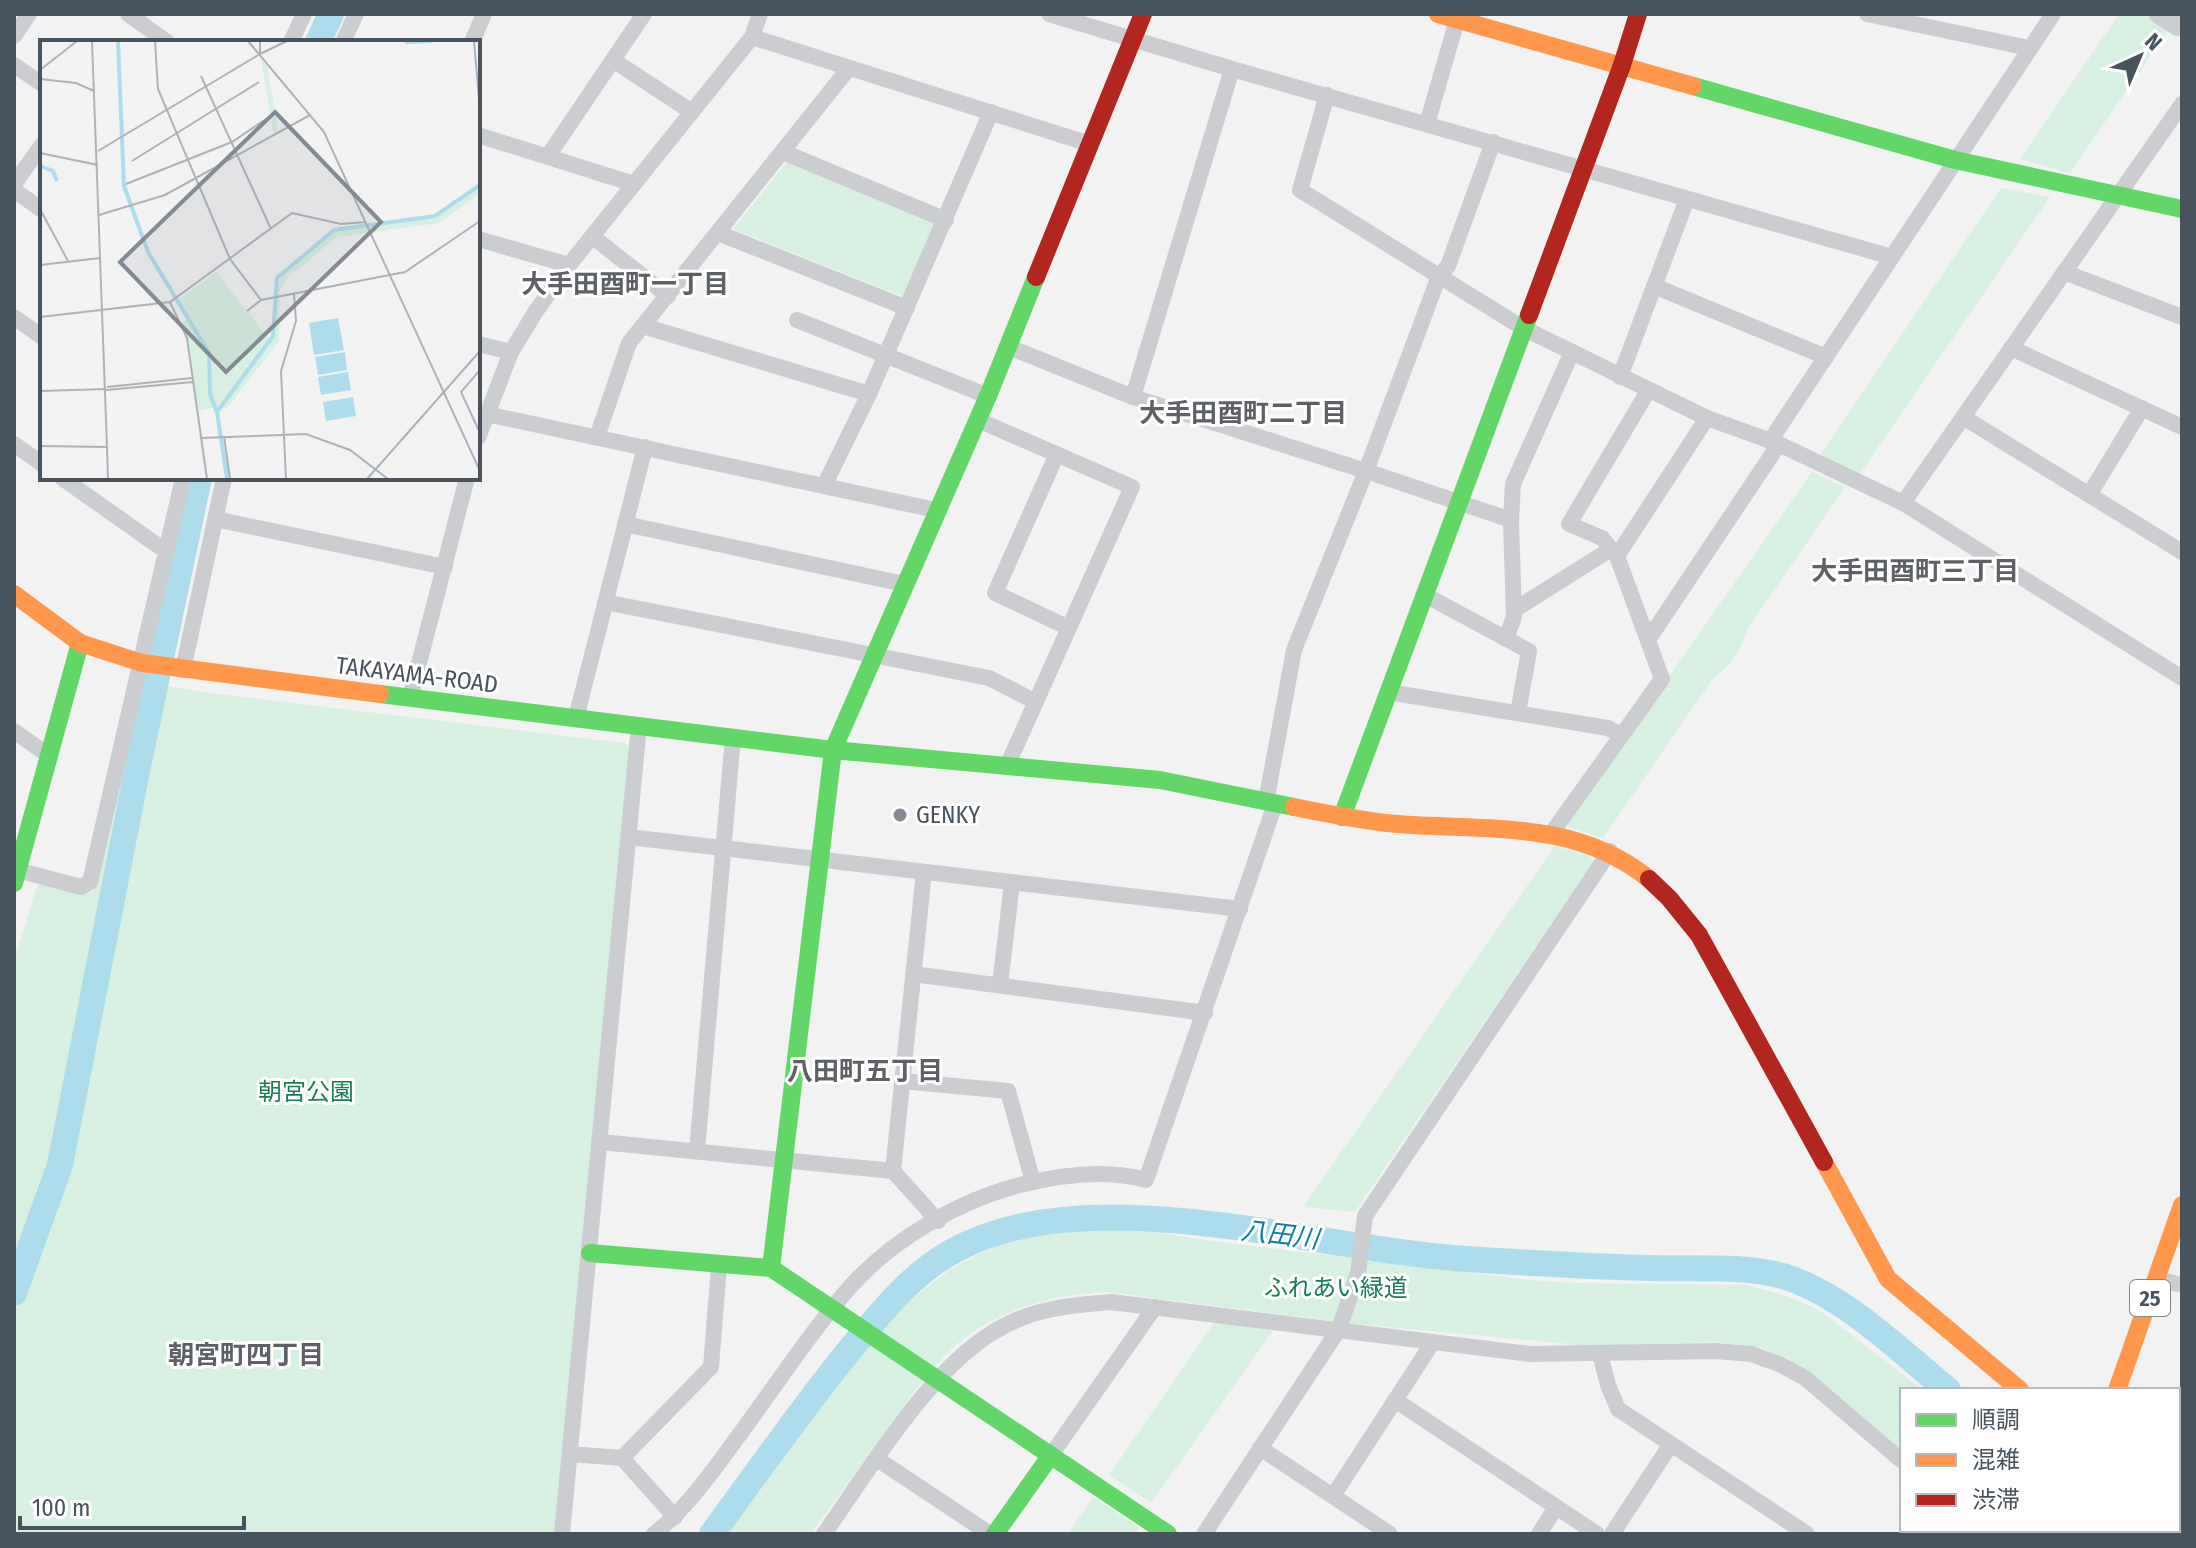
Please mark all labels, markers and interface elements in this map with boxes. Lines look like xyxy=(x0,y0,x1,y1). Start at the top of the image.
north arrow xyxy=(2100,16,2180,96)
text: N xyxy=(2139,28,2168,56)
inset map xyxy=(40,40,480,480)
district label: 大手田酉町一丁目 xyxy=(521,269,729,300)
district label: 大手田酉町二丁目 xyxy=(1139,398,1347,429)
district label: 大手田酉町三丁目 xyxy=(1811,556,2019,587)
street label: TAKAYAMA-ROAD xyxy=(335,651,499,699)
place label: GENKY xyxy=(916,801,980,829)
marker: GENKY xyxy=(891,806,909,824)
district label: 八田町五丁目 xyxy=(787,1056,943,1087)
park label: 朝宮公園 xyxy=(258,1078,354,1106)
water label: 八田川 xyxy=(1239,1215,1324,1256)
park label: ふれあい緑道 xyxy=(1264,1274,1408,1302)
road number: 25 xyxy=(2130,1280,2170,1316)
district label: 朝宮町四丁目 xyxy=(168,1340,324,1371)
legend xyxy=(1900,1388,2180,1532)
text: 順調 xyxy=(1972,1406,2020,1434)
text: 混雑 xyxy=(1972,1446,2020,1474)
scale bar xyxy=(20,1480,244,1530)
text: 渋滞 xyxy=(1972,1486,2020,1514)
text: 100 m xyxy=(32,1494,90,1522)

